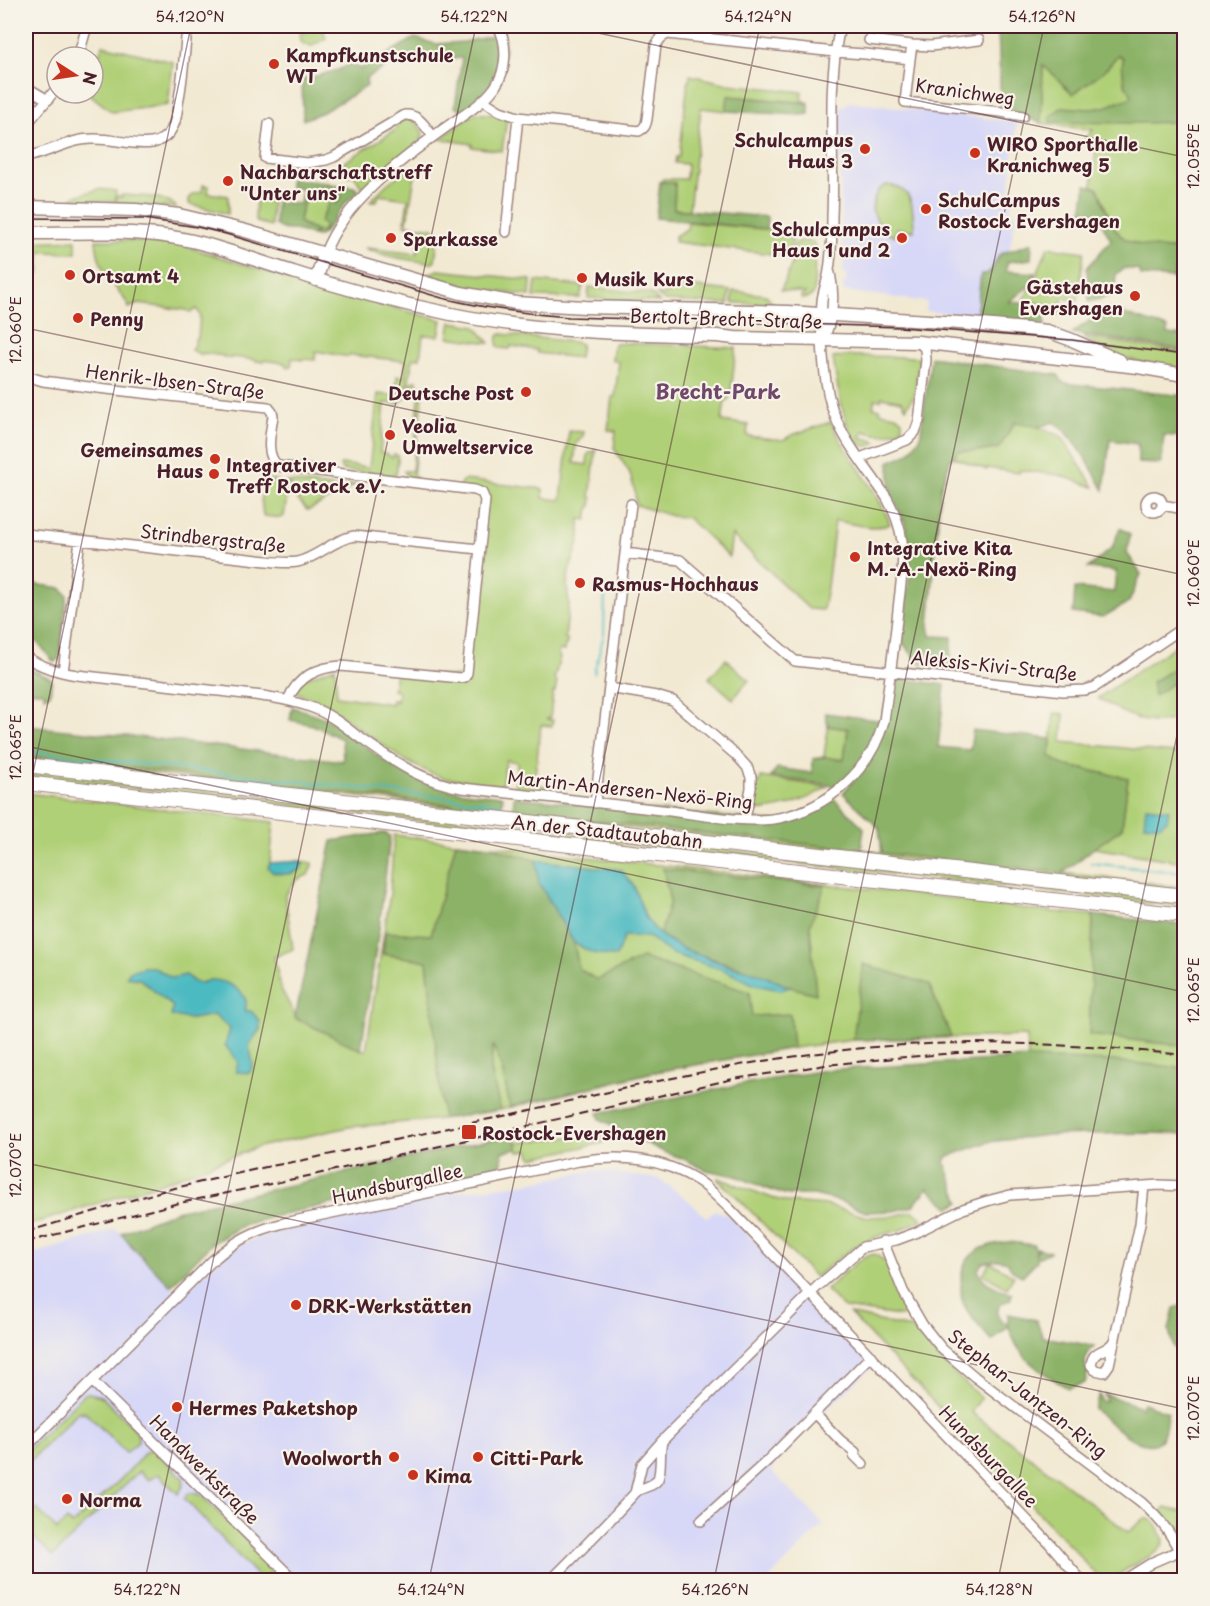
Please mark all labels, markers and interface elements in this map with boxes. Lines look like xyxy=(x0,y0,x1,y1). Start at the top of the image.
text: 54.120°N xyxy=(155,4,225,27)
text: 54.122°N xyxy=(440,4,508,27)
text: 54.124°N xyxy=(724,4,792,27)
text: 54.126°N xyxy=(1008,4,1076,27)
place label: Kampfkunstschule WT xyxy=(286,41,454,89)
north arrow xyxy=(45,45,105,105)
marker: Kampfkunstschule WT xyxy=(267,57,281,71)
text: N xyxy=(78,70,104,87)
street label: Kranichweg xyxy=(914,71,1016,111)
text: 12.055°E xyxy=(1181,123,1204,189)
place label: Schulcampus Haus 3 xyxy=(734,126,853,174)
place label: WIRO Sporthalle Kranichweg 5 xyxy=(987,130,1138,178)
marker: Schulcampus Haus 3 xyxy=(858,142,872,156)
marker: WIRO Sporthalle Kranichweg 5 xyxy=(968,146,982,160)
place label: Nachbarschaftstreff "Unter uns" xyxy=(240,158,433,206)
marker: Nachbarschaftstreff "Unter uns" xyxy=(221,174,235,188)
place label: SchulCampus Rostock Evershagen xyxy=(938,186,1120,234)
marker: SchulCampus Rostock Evershagen xyxy=(919,202,933,216)
place label: Schulcampus Haus 1 und 2 xyxy=(771,215,890,263)
place label: Sparkasse xyxy=(403,225,498,252)
marker: Sparkasse xyxy=(384,231,398,245)
marker: Schulcampus Haus 1 und 2 xyxy=(895,231,909,245)
place label: Ortsamt 4 xyxy=(82,262,179,289)
place label: Musik Kurs xyxy=(594,265,694,292)
marker: Ortsamt 4 xyxy=(63,268,77,282)
marker: Musik Kurs xyxy=(575,271,589,285)
place label: Gästehaus Evershagen xyxy=(1019,273,1123,321)
marker: Gästehaus Evershagen xyxy=(1128,289,1142,303)
text: 12.060°E xyxy=(3,296,26,364)
street label: Bertolt-Brecht-Straße xyxy=(629,301,823,335)
place label: Penny xyxy=(90,305,144,332)
marker: Penny xyxy=(71,311,85,325)
street label: Henrik-Ibsen-Straße xyxy=(84,357,266,405)
district label: Brecht-Park xyxy=(655,376,781,406)
place label: Deutsche Post xyxy=(388,379,514,406)
marker: Deutsche Post xyxy=(519,385,533,399)
place label: Veolia Umweltservice xyxy=(402,412,534,460)
marker: Veolia Umweltservice xyxy=(383,428,397,442)
place label: Gemeinsames Haus xyxy=(80,436,203,484)
place label: Integrativer Treff Rostock e.V. xyxy=(226,451,385,499)
marker: Gemeinsames Haus xyxy=(208,452,222,466)
marker: Integrativer Treff Rostock e.V. xyxy=(207,467,221,481)
street label: Strindbergstraße xyxy=(139,517,287,559)
place label: Integrative Kita M.-A.-Nexö-Ring xyxy=(867,534,1017,582)
text: 12.060°E xyxy=(1181,539,1204,607)
marker: Integrative Kita M.-A.-Nexö-Ring xyxy=(848,550,862,564)
place label: Rasmus-Hochhaus xyxy=(592,570,759,597)
marker: Rasmus-Hochhaus xyxy=(573,576,587,590)
street label: Aleksis-Kivi-Straße xyxy=(910,643,1078,687)
text: 12.065°E xyxy=(3,714,26,780)
street label: Martin-Andersen-Nexö-Ring xyxy=(506,763,754,815)
street label: An der Stadtautobahn xyxy=(510,808,704,854)
text: 12.065°E xyxy=(1181,957,1204,1023)
place label: Rostock-Evershagen xyxy=(482,1119,667,1146)
marker: Rostock-Evershagen xyxy=(460,1123,478,1141)
text: 12.070°E xyxy=(3,1133,26,1197)
street label: Hundsburgallee xyxy=(329,1156,465,1210)
place label: DRK-Werkstätten xyxy=(308,1292,472,1319)
marker: DRK-Werkstätten xyxy=(289,1298,303,1312)
street label: Stephan-Jantzen-Ring xyxy=(943,1322,1113,1464)
text: 12.070°E xyxy=(1181,1376,1204,1440)
place label: Hermes Paketshop xyxy=(189,1394,358,1421)
street label: Hundsburgallee xyxy=(933,1399,1045,1513)
marker: Hermes Paketshop xyxy=(170,1400,184,1414)
street label: Handwerkstraße xyxy=(144,1408,266,1530)
place label: Woolworth xyxy=(283,1444,382,1471)
place label: Citti-Park xyxy=(490,1444,583,1471)
marker: Woolworth xyxy=(387,1450,401,1464)
marker: Citti-Park xyxy=(471,1450,485,1464)
place label: Kima xyxy=(425,1462,473,1489)
marker: Kima xyxy=(406,1468,420,1482)
place label: Norma xyxy=(79,1486,142,1513)
marker: Norma xyxy=(60,1492,74,1506)
text: 54.122°N xyxy=(113,1577,181,1600)
text: 54.124°N xyxy=(397,1577,465,1600)
text: 54.126°N xyxy=(681,1577,749,1600)
text: 54.128°N xyxy=(965,1577,1033,1600)

